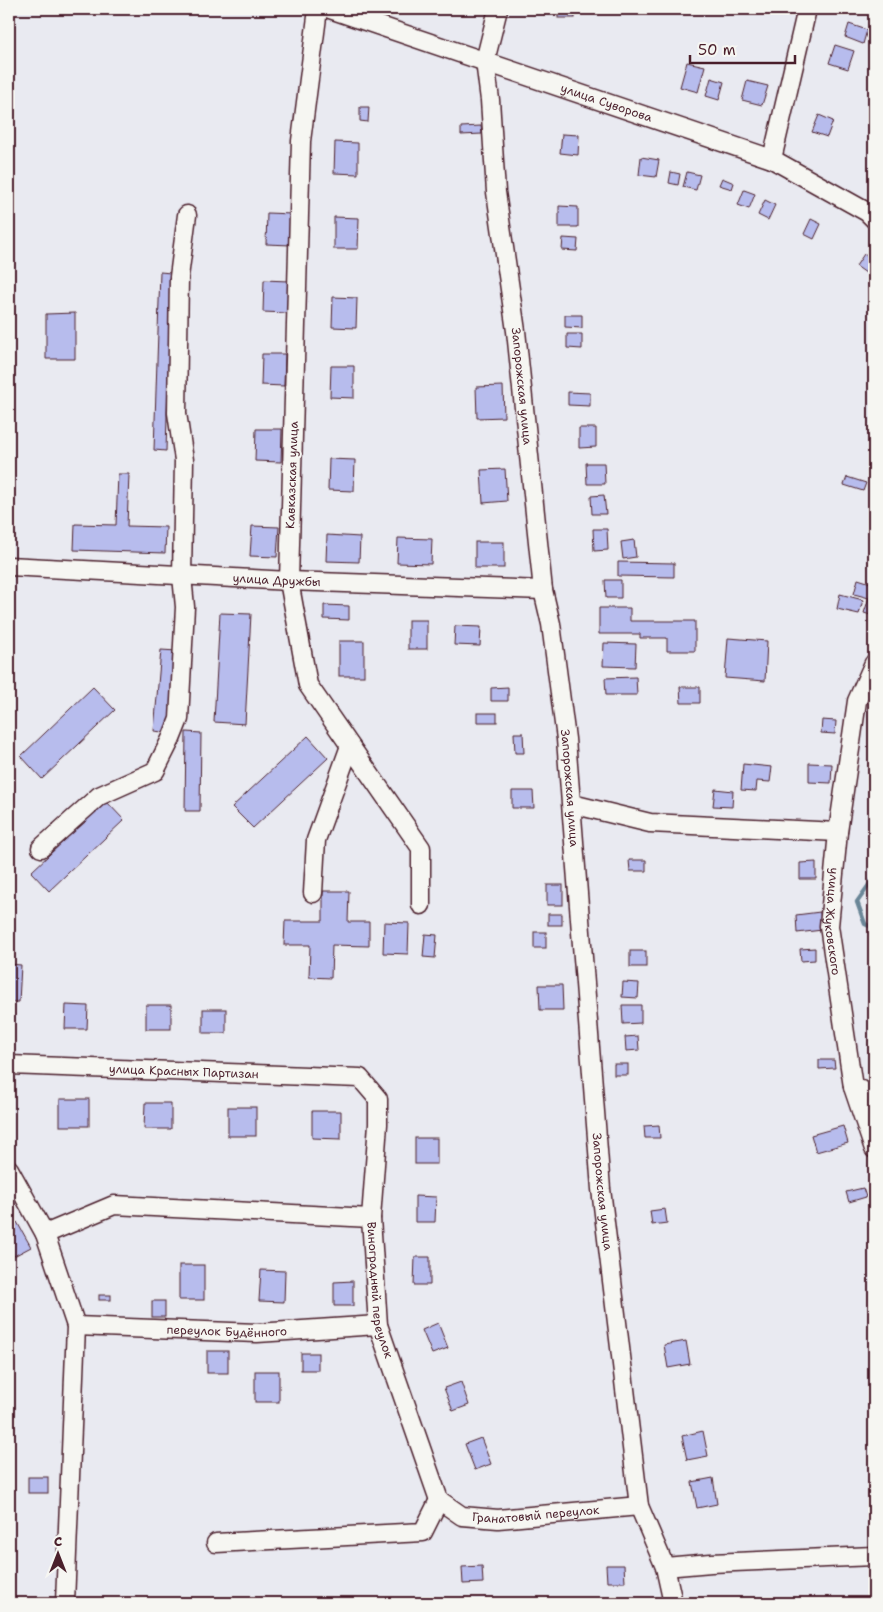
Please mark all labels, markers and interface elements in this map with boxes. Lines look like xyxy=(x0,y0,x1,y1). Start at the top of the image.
scale bar xyxy=(690,32,796,64)
text: 50 m xyxy=(698,40,736,60)
street label: улица Суворова xyxy=(559,80,655,126)
street label: Запорожская улица xyxy=(508,327,536,446)
street label: Кавказская улица xyxy=(282,420,302,529)
street label: улица Дружбы xyxy=(232,570,321,590)
street label: Запорожская улица xyxy=(557,728,582,848)
street label: улица Жуковского xyxy=(821,867,844,976)
street label: улица Красных Партизан xyxy=(109,1061,259,1082)
street label: Запорожская улица xyxy=(589,1132,616,1252)
street label: Виноградный переулок xyxy=(363,1221,397,1361)
street label: переулок Будённого xyxy=(166,1322,288,1341)
street label: Гранатовый переулок xyxy=(472,1502,601,1527)
north arrow xyxy=(32,1530,82,1580)
text: С xyxy=(54,1532,62,1550)

